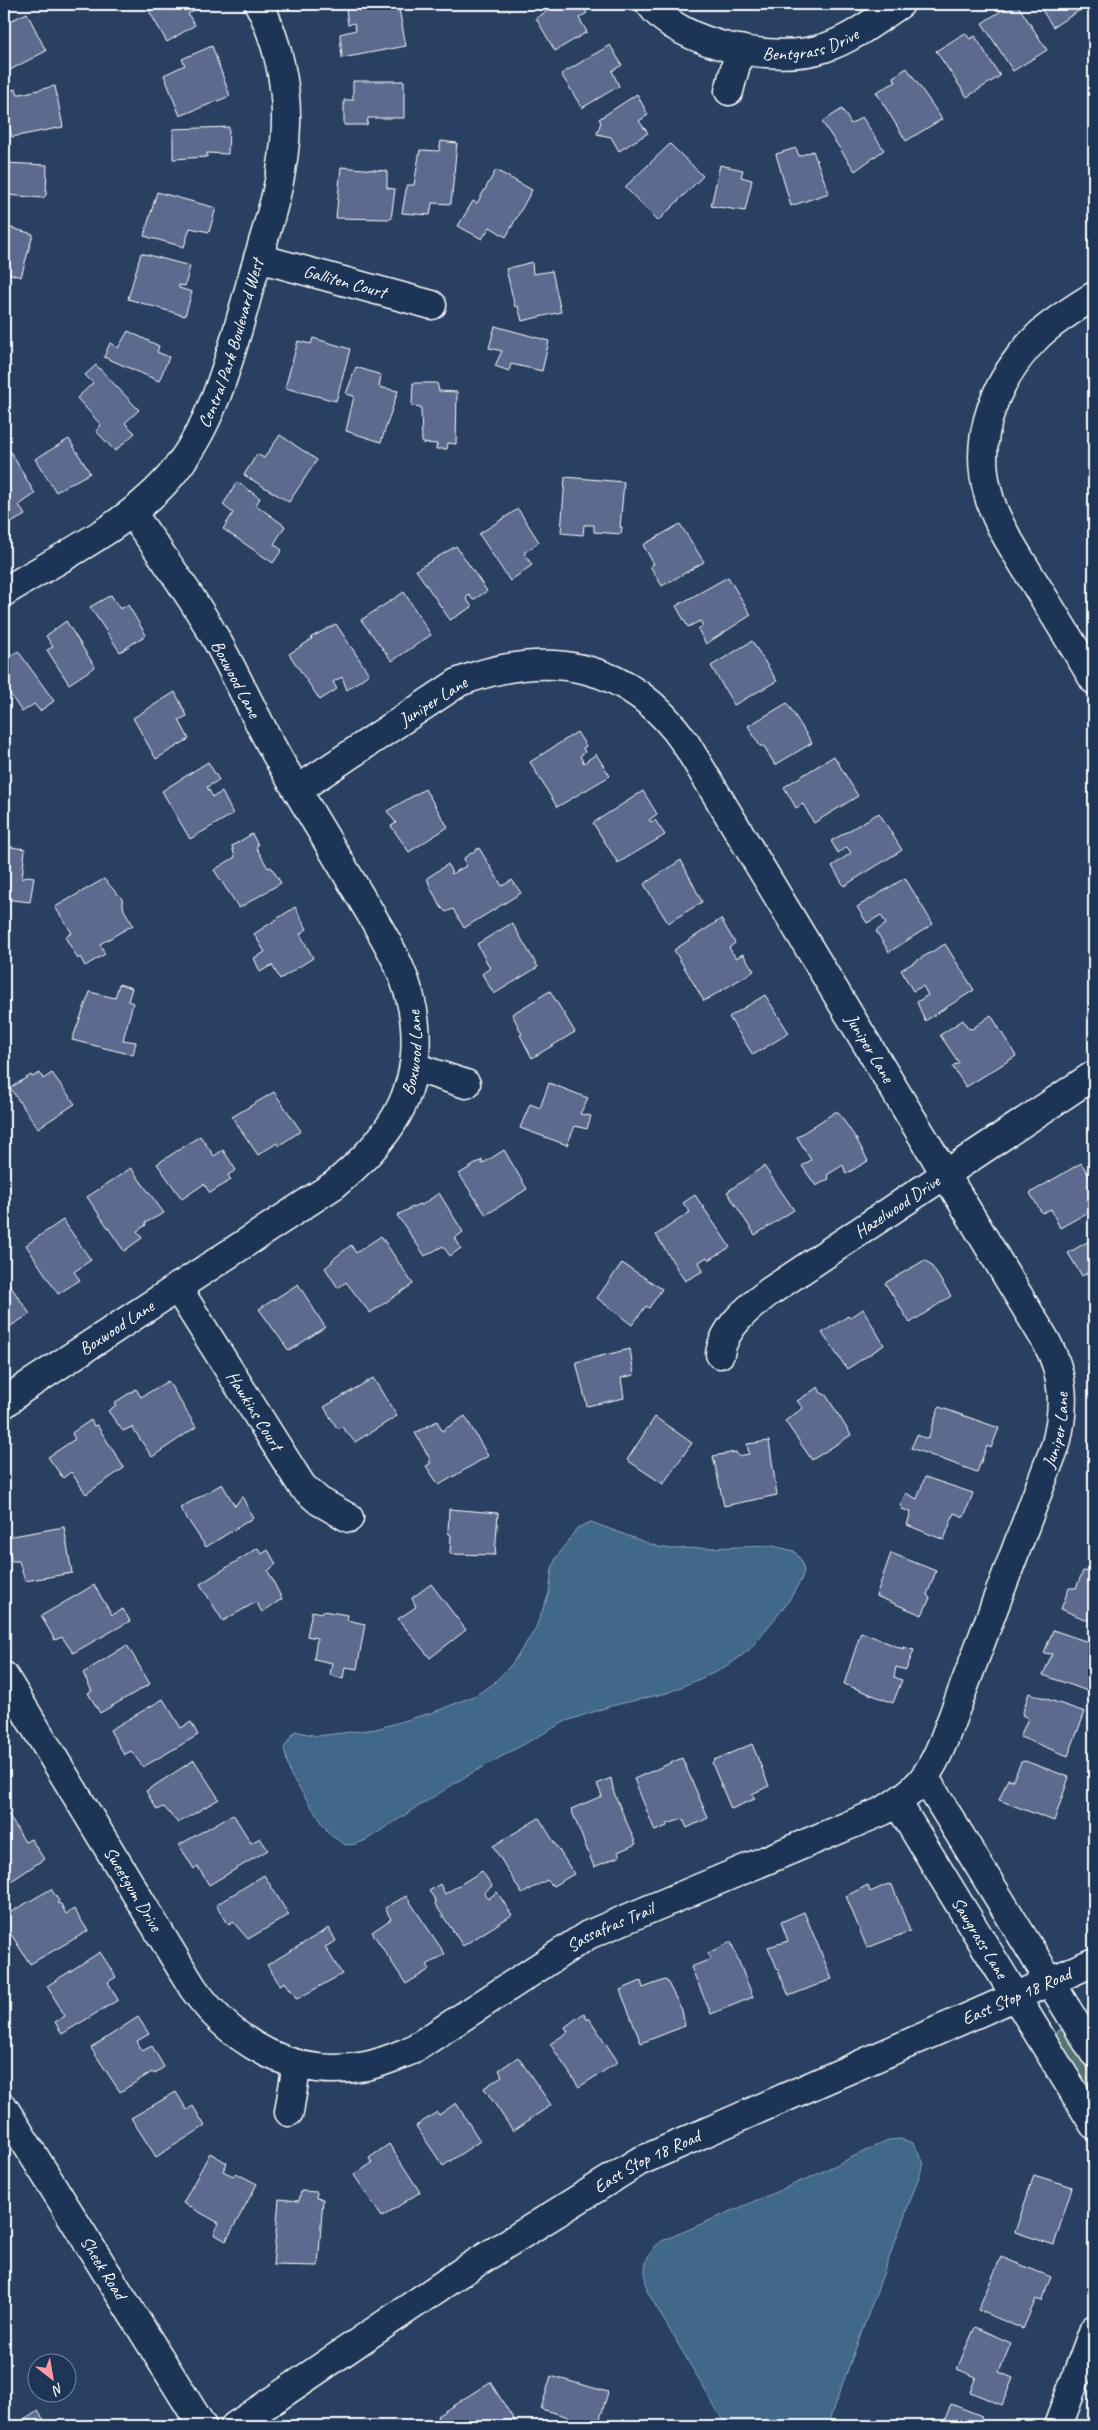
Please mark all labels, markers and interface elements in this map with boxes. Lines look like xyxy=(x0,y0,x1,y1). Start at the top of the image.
street label: Bentgrass Drive xyxy=(762,23,863,65)
street label: Central Park Boulevard West xyxy=(193,254,269,431)
street label: Galliten Court xyxy=(301,260,391,304)
street label: Boxwood Lane xyxy=(206,636,266,723)
street label: Juniper Lane xyxy=(394,671,472,731)
street label: Boxwood Lane xyxy=(396,1008,427,1098)
street label: Juniper Lane xyxy=(840,1009,900,1087)
street label: Hazelwood Drive xyxy=(850,1169,945,1243)
street label: Boxwood Lane xyxy=(75,1294,159,1360)
street label: Hawkins Court xyxy=(221,1367,289,1457)
street label: Juniper Lane xyxy=(1037,1391,1073,1472)
street label: Sweetgum Drive xyxy=(99,1843,168,1936)
street label: Sawgrass Lane xyxy=(947,1893,1014,1983)
street label: Sassafras Trail xyxy=(562,1897,660,1957)
street label: East Stop 18 Road xyxy=(958,1961,1077,2030)
street label: East Stop 18 Road xyxy=(590,2124,706,2198)
street label: Sheek Road xyxy=(75,2232,133,2306)
north arrow xyxy=(28,2352,78,2402)
text: N xyxy=(48,2379,67,2399)

